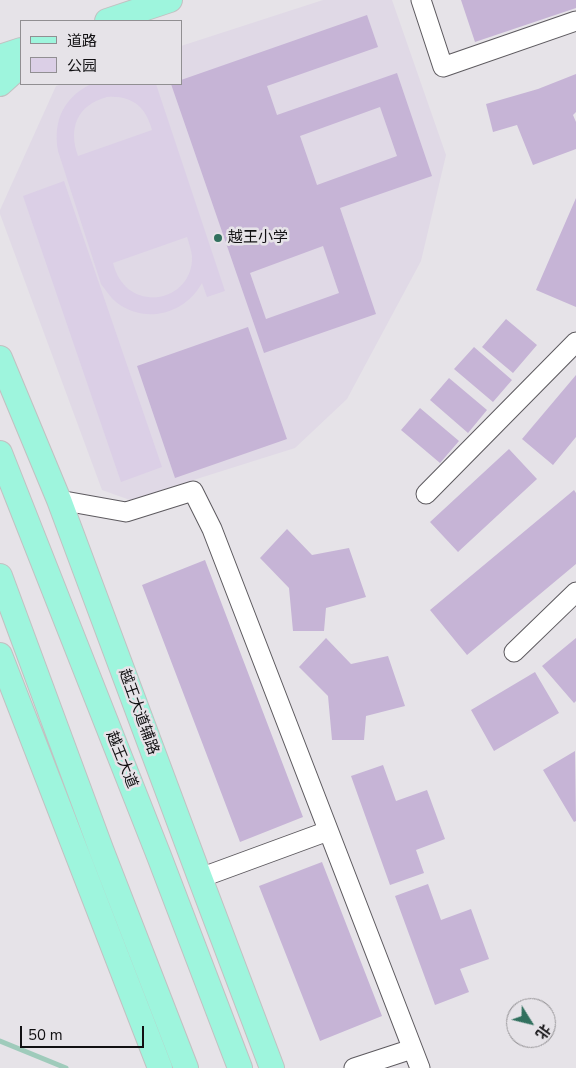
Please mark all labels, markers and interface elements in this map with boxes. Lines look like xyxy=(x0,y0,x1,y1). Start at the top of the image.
legend xyxy=(20,20,182,85)
text: 道路 xyxy=(67,31,97,51)
text: 公园 xyxy=(67,56,97,76)
place label: 越王小学 xyxy=(228,229,288,247)
marker: 越王小学 xyxy=(212,232,224,244)
street label: 越王大道辅路 xyxy=(114,667,162,757)
street label: 越王大道 xyxy=(101,729,141,791)
north arrow xyxy=(506,998,556,1048)
scale bar xyxy=(22,1016,146,1048)
text: 北 xyxy=(531,1020,555,1043)
text: 50 m xyxy=(28,1025,63,1045)

